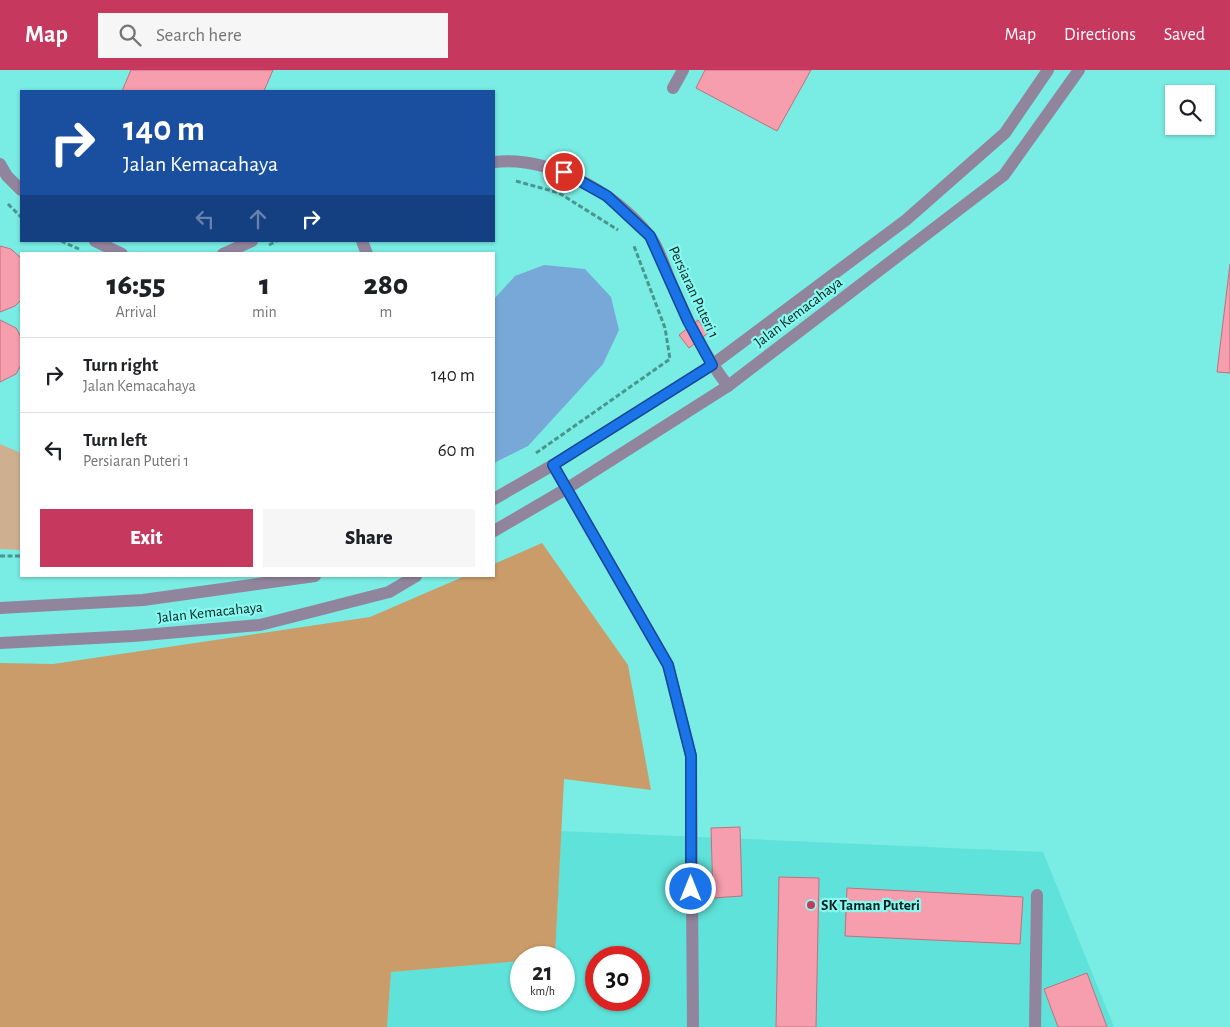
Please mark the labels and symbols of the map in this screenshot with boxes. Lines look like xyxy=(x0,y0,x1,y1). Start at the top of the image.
pin xyxy=(543,151,585,193)
street label: Persiaran Puteri 1 xyxy=(666,244,721,340)
street label: Jalan Kemacahaya xyxy=(752,275,845,350)
street label: Jalan Kemacahaya xyxy=(157,599,264,625)
position arrow xyxy=(664,862,716,914)
place label: SK Taman Puteri xyxy=(821,898,920,913)
marker: SK Taman Puteri xyxy=(805,899,817,911)
speed limit sign: 30 xyxy=(585,946,650,1011)

